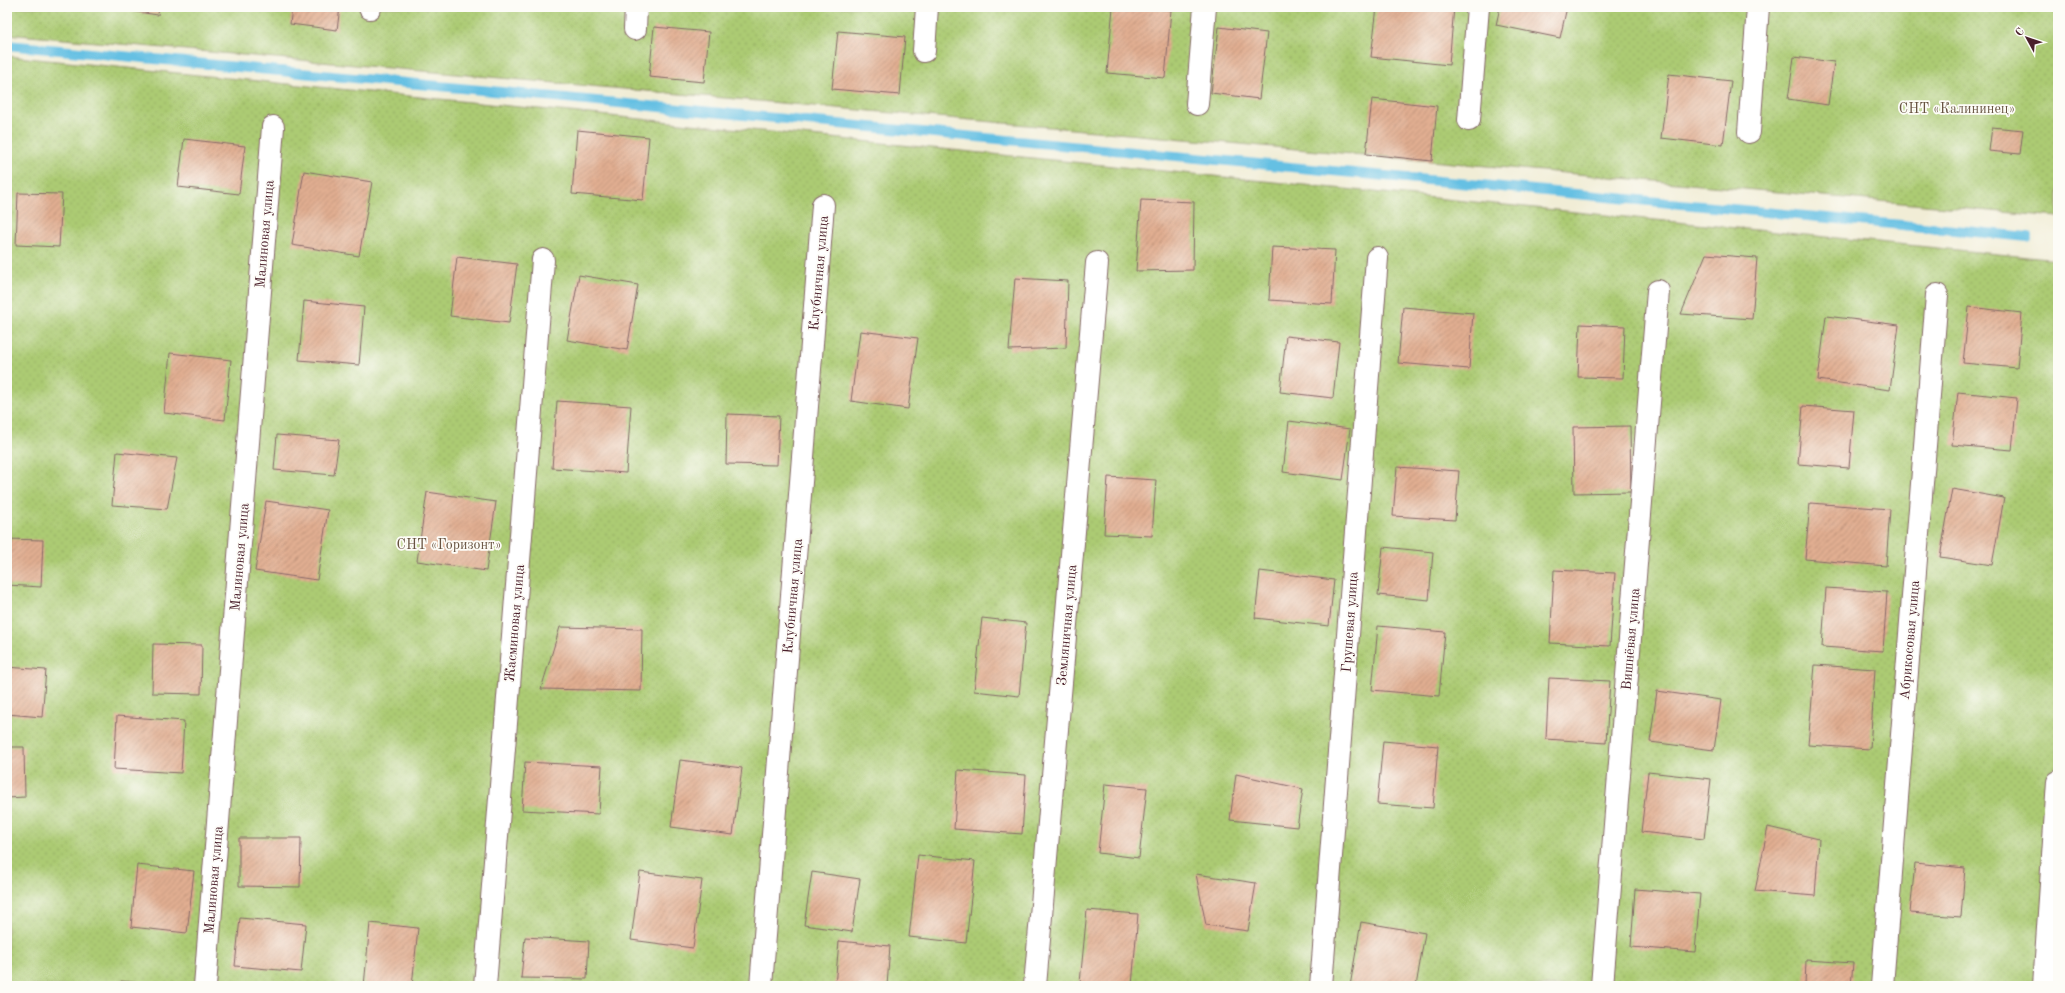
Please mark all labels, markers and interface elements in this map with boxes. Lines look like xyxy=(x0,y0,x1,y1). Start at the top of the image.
north arrow xyxy=(2007,18,2047,58)
text: С xyxy=(2014,26,2027,39)
park label: СНТ «Калининец» xyxy=(1899,102,2015,116)
street label: Малиновая улица xyxy=(253,179,277,289)
street label: Клубничная улица xyxy=(807,215,831,331)
street label: Малиновая улица xyxy=(228,502,252,612)
park label: СНТ «Горизонт» xyxy=(397,538,501,552)
street label: Клубничная улица xyxy=(781,538,805,654)
street label: Жасминовая улица xyxy=(503,564,527,682)
street label: Земляничная улица xyxy=(1055,564,1079,686)
street label: Грушевая улица xyxy=(1339,571,1361,673)
street label: Абрикосовая улица xyxy=(1898,580,1922,701)
street label: Вишнёвая улица xyxy=(1620,587,1642,691)
street label: Малиновая улица xyxy=(202,825,226,935)

